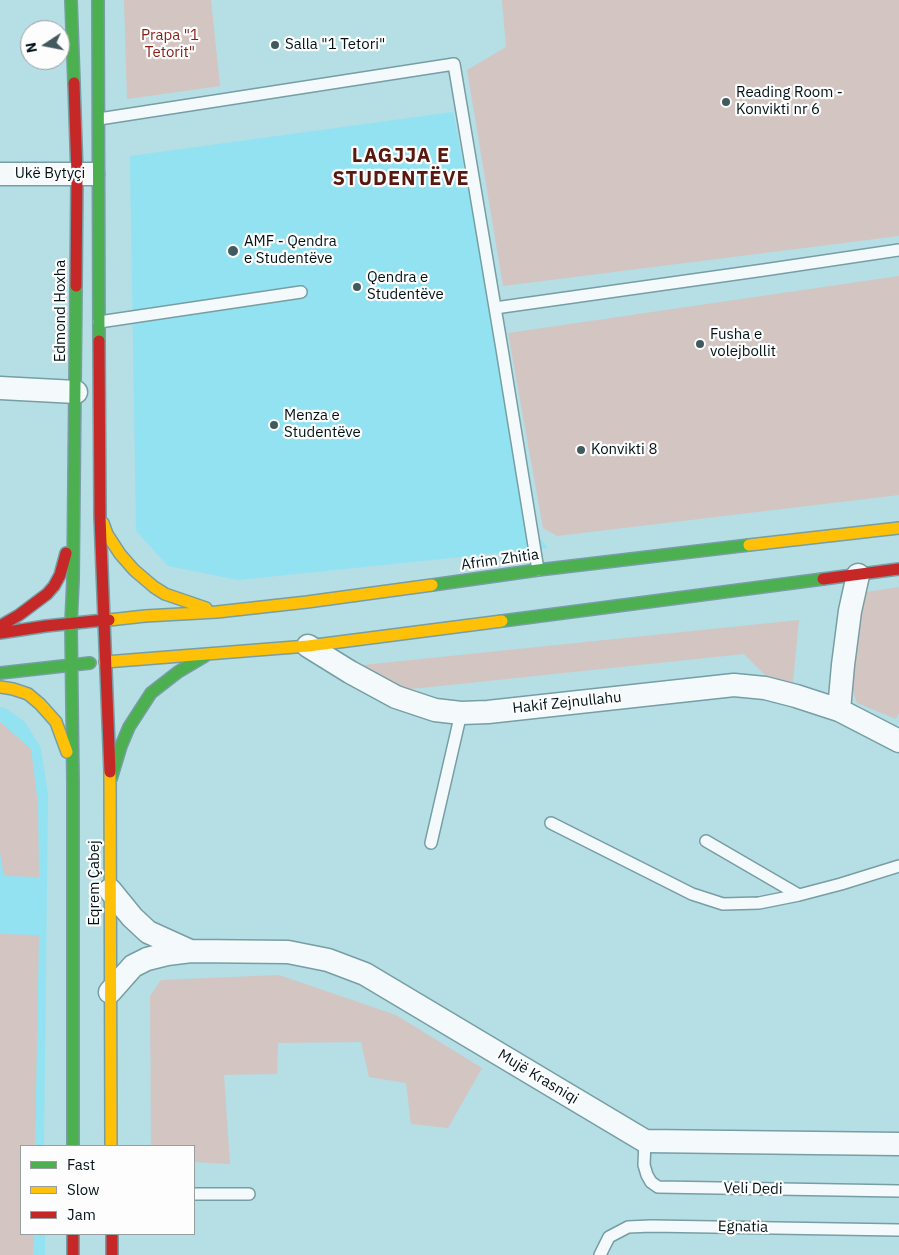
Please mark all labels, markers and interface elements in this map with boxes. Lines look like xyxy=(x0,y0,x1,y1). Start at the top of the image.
north arrow xyxy=(20,20,70,70)
park label: Prapa "1 Tetorit" xyxy=(141,27,199,62)
place label: Salla "1 Tetori" xyxy=(285,36,385,54)
marker: Salla "1 Tetori" xyxy=(269,39,281,51)
text: N xyxy=(21,41,41,54)
place label: Reading Room - Konvikti nr 6 xyxy=(736,84,843,119)
marker: Reading Room - Konvikti nr 6 xyxy=(720,96,732,108)
district label: LAGJJA E STUDENTËVE xyxy=(331,144,471,191)
street label: Ukë Bytyçi xyxy=(15,165,85,183)
place label: AMF - Qendra e Studentëve xyxy=(244,233,337,268)
marker: AMF - Qendra e Studentëve xyxy=(226,244,240,258)
street label: Edmond Hoxha xyxy=(52,260,70,362)
place label: Qendra e Studentëve xyxy=(367,269,444,304)
marker: Qendra e Studentëve xyxy=(351,281,363,293)
place label: Fusha e volejbollit xyxy=(710,326,776,361)
marker: Fusha e volejbollit xyxy=(694,338,706,350)
place label: Menza e Studentëve xyxy=(284,407,361,442)
marker: Menza e Studentëve xyxy=(268,419,280,431)
place label: Konvikti 8 xyxy=(591,441,657,459)
marker: Konvikti 8 xyxy=(575,444,587,456)
street label: Afrim Zhitia xyxy=(460,546,540,574)
street label: Hakif Zejnullahu xyxy=(512,688,622,718)
street label: Eqrem Çabej xyxy=(86,840,104,926)
street label: Mujë Krasniqi xyxy=(494,1046,582,1108)
legend xyxy=(20,1145,195,1235)
text: Fast xyxy=(67,1155,95,1174)
street label: Veli Dedi xyxy=(723,1179,783,1199)
text: Slow xyxy=(67,1180,100,1199)
text: Jam xyxy=(67,1205,96,1224)
street label: Egnatia xyxy=(718,1218,768,1236)

